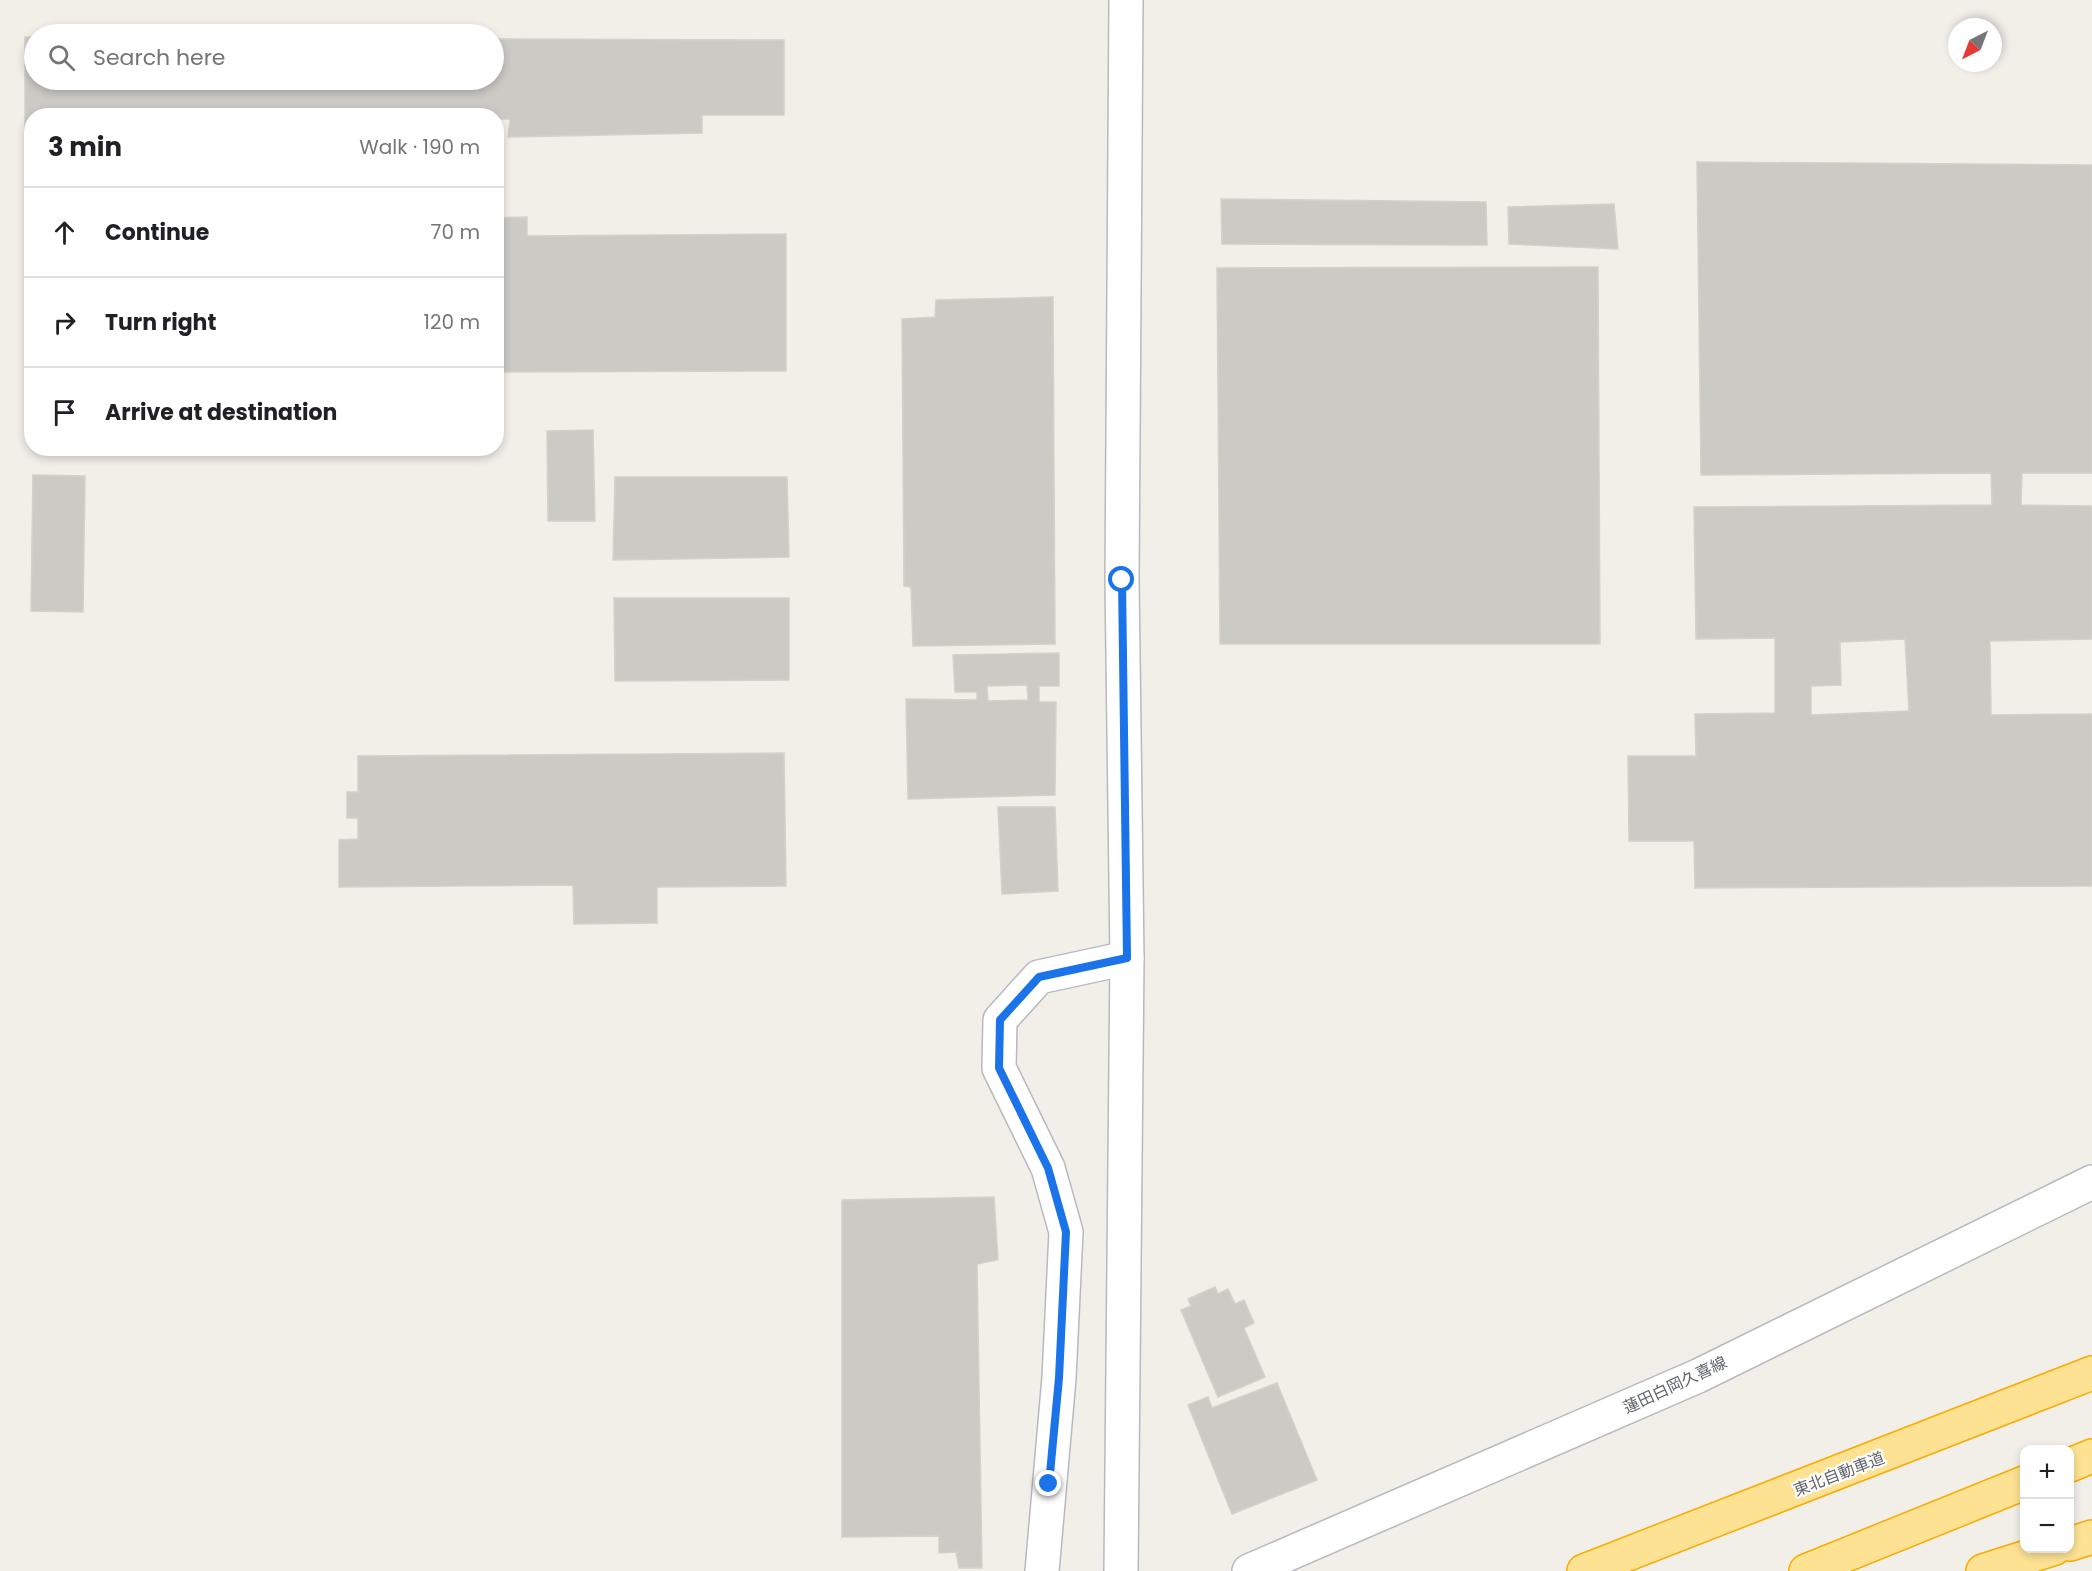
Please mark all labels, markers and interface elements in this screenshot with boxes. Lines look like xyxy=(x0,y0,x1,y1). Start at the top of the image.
north arrow xyxy=(1948,18,2002,72)
search box xyxy=(24,24,504,90)
icon: search xyxy=(45,41,78,74)
text: Search here xyxy=(93,42,226,73)
text: 3 min xyxy=(48,129,122,165)
text: Walk · 190 m xyxy=(359,133,480,161)
icon: ahead xyxy=(48,216,81,249)
text: Continue xyxy=(105,217,209,248)
text: 70 m xyxy=(431,218,480,246)
icon: right xyxy=(48,306,81,339)
text: Turn right xyxy=(105,307,216,338)
text: 120 m xyxy=(424,308,480,336)
icon: arrive xyxy=(48,396,81,429)
text: Arrive at destination xyxy=(105,397,337,428)
route start xyxy=(1108,566,1134,592)
street label: 蓮田白岡久喜線 xyxy=(1619,1351,1731,1419)
map controls xyxy=(2020,1445,2074,1553)
button: + xyxy=(2020,1445,2074,1499)
street label: 東北自動車道 xyxy=(1790,1446,1888,1502)
route end xyxy=(1035,1470,1061,1496)
button: − xyxy=(2020,1499,2074,1553)

